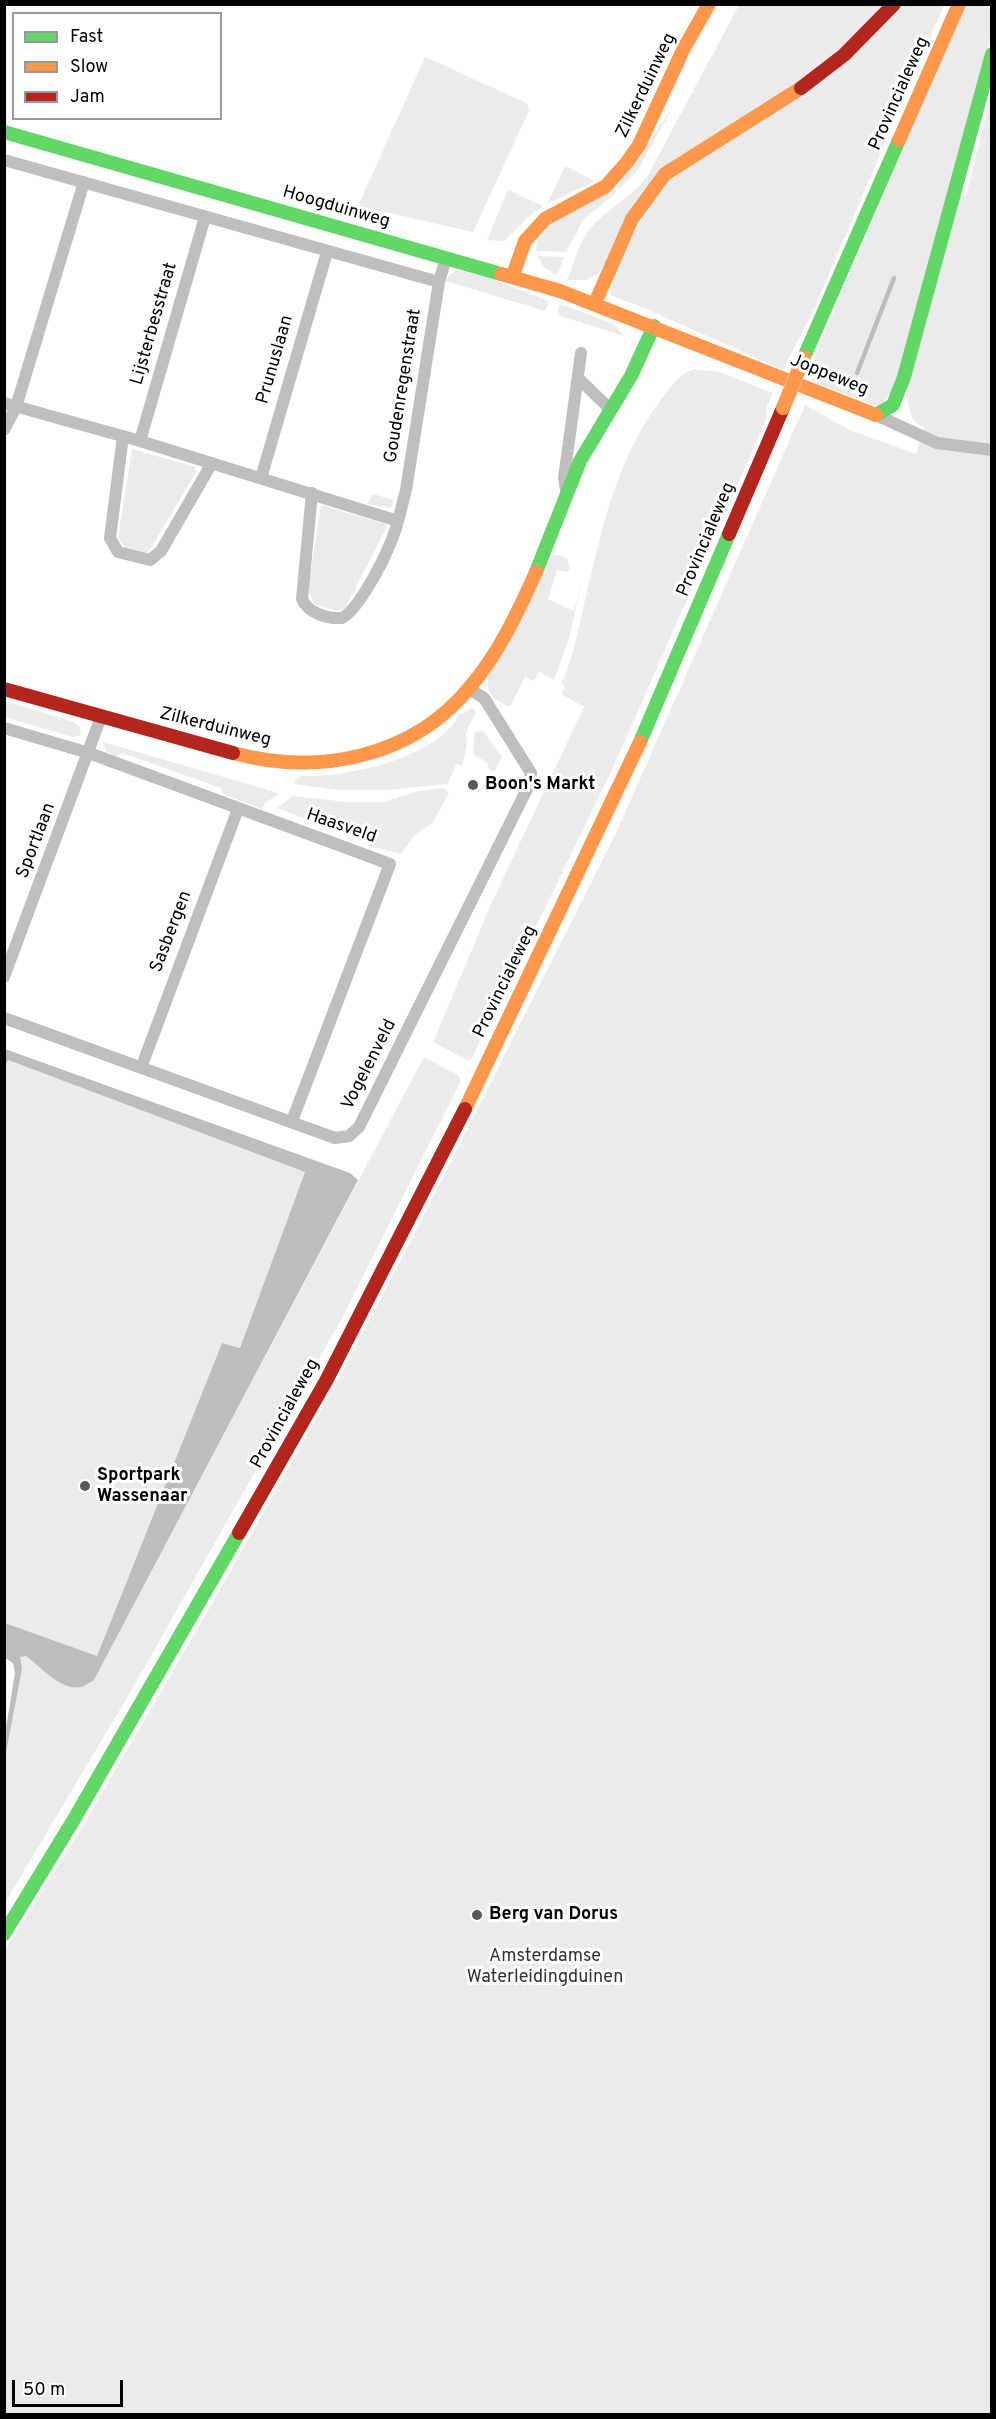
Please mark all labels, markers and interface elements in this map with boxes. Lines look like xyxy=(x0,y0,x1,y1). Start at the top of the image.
legend xyxy=(12,12,222,120)
text: Fast xyxy=(70,26,103,49)
street label: Zilkerduinweg xyxy=(612,30,682,142)
street label: Provincialeweg xyxy=(865,34,935,154)
text: Slow xyxy=(70,56,108,79)
text: Jam xyxy=(70,86,105,109)
street label: Hoogduinweg xyxy=(280,182,392,234)
street label: Lijsterbesstraat xyxy=(127,260,183,388)
street label: Goudenregenstraat xyxy=(381,307,427,465)
street label: Prunuslaan xyxy=(253,313,299,407)
street label: Joppeweg xyxy=(787,351,871,401)
street label: Provincialeweg xyxy=(673,480,741,600)
street label: Zilkerduinweg xyxy=(157,704,273,752)
place label: Boon's Markt xyxy=(485,774,595,796)
marker: Boon's Markt xyxy=(466,778,480,792)
street label: Sportlaan xyxy=(13,800,61,882)
street label: Haasveld xyxy=(303,805,379,849)
street label: Sasbergen xyxy=(147,888,197,976)
street label: Provincialeweg xyxy=(470,922,542,1042)
street label: Vogelenveld xyxy=(338,1016,402,1114)
street label: Provincialeweg xyxy=(247,1355,325,1473)
place label: Sportpark Wassenaar xyxy=(97,1465,188,1508)
marker: Sportpark Wassenaar xyxy=(78,1479,92,1493)
place label: Berg van Dorus xyxy=(489,1904,618,1926)
marker: Berg van Dorus xyxy=(470,1908,484,1922)
park label: Amsterdamse Waterleidingduinen xyxy=(467,1946,623,1988)
scale bar xyxy=(15,2368,126,2406)
text: 50 m xyxy=(23,2379,65,2402)

